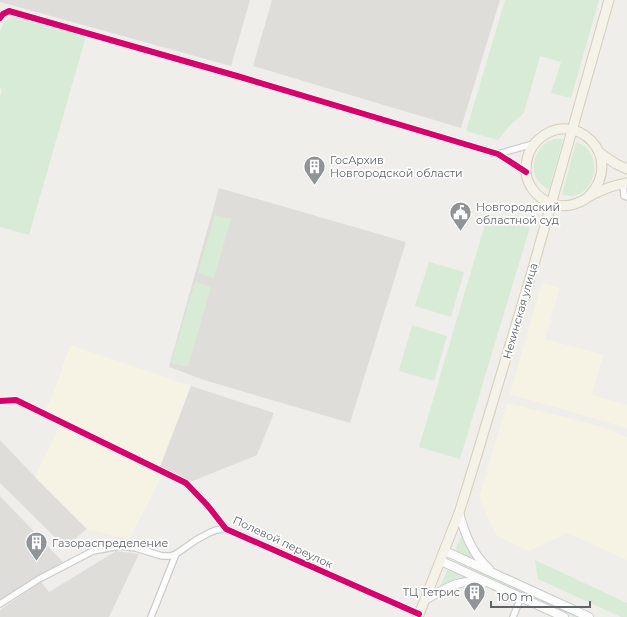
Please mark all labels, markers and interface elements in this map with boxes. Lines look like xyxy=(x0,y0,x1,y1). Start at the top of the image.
building icon: ГосАрхив Новгородской области xyxy=(301,153,327,186)
place label: ГосАрхив Новгородской области xyxy=(330,153,463,180)
public building icon: Новгородский областной суд xyxy=(448,200,474,233)
place label: Новгородский областной суд xyxy=(476,200,560,227)
street label: Нехинская улица xyxy=(500,261,540,361)
street label: Полевой переулок xyxy=(231,513,336,572)
building icon: Газораспределение xyxy=(23,530,49,563)
place label: Газораспределение xyxy=(52,536,169,550)
building icon: ТЦ Тетрис xyxy=(462,579,488,612)
scale bar xyxy=(491,583,590,609)
place label: ТЦ Тетрис xyxy=(403,585,460,599)
text: 100 m xyxy=(497,589,533,604)

